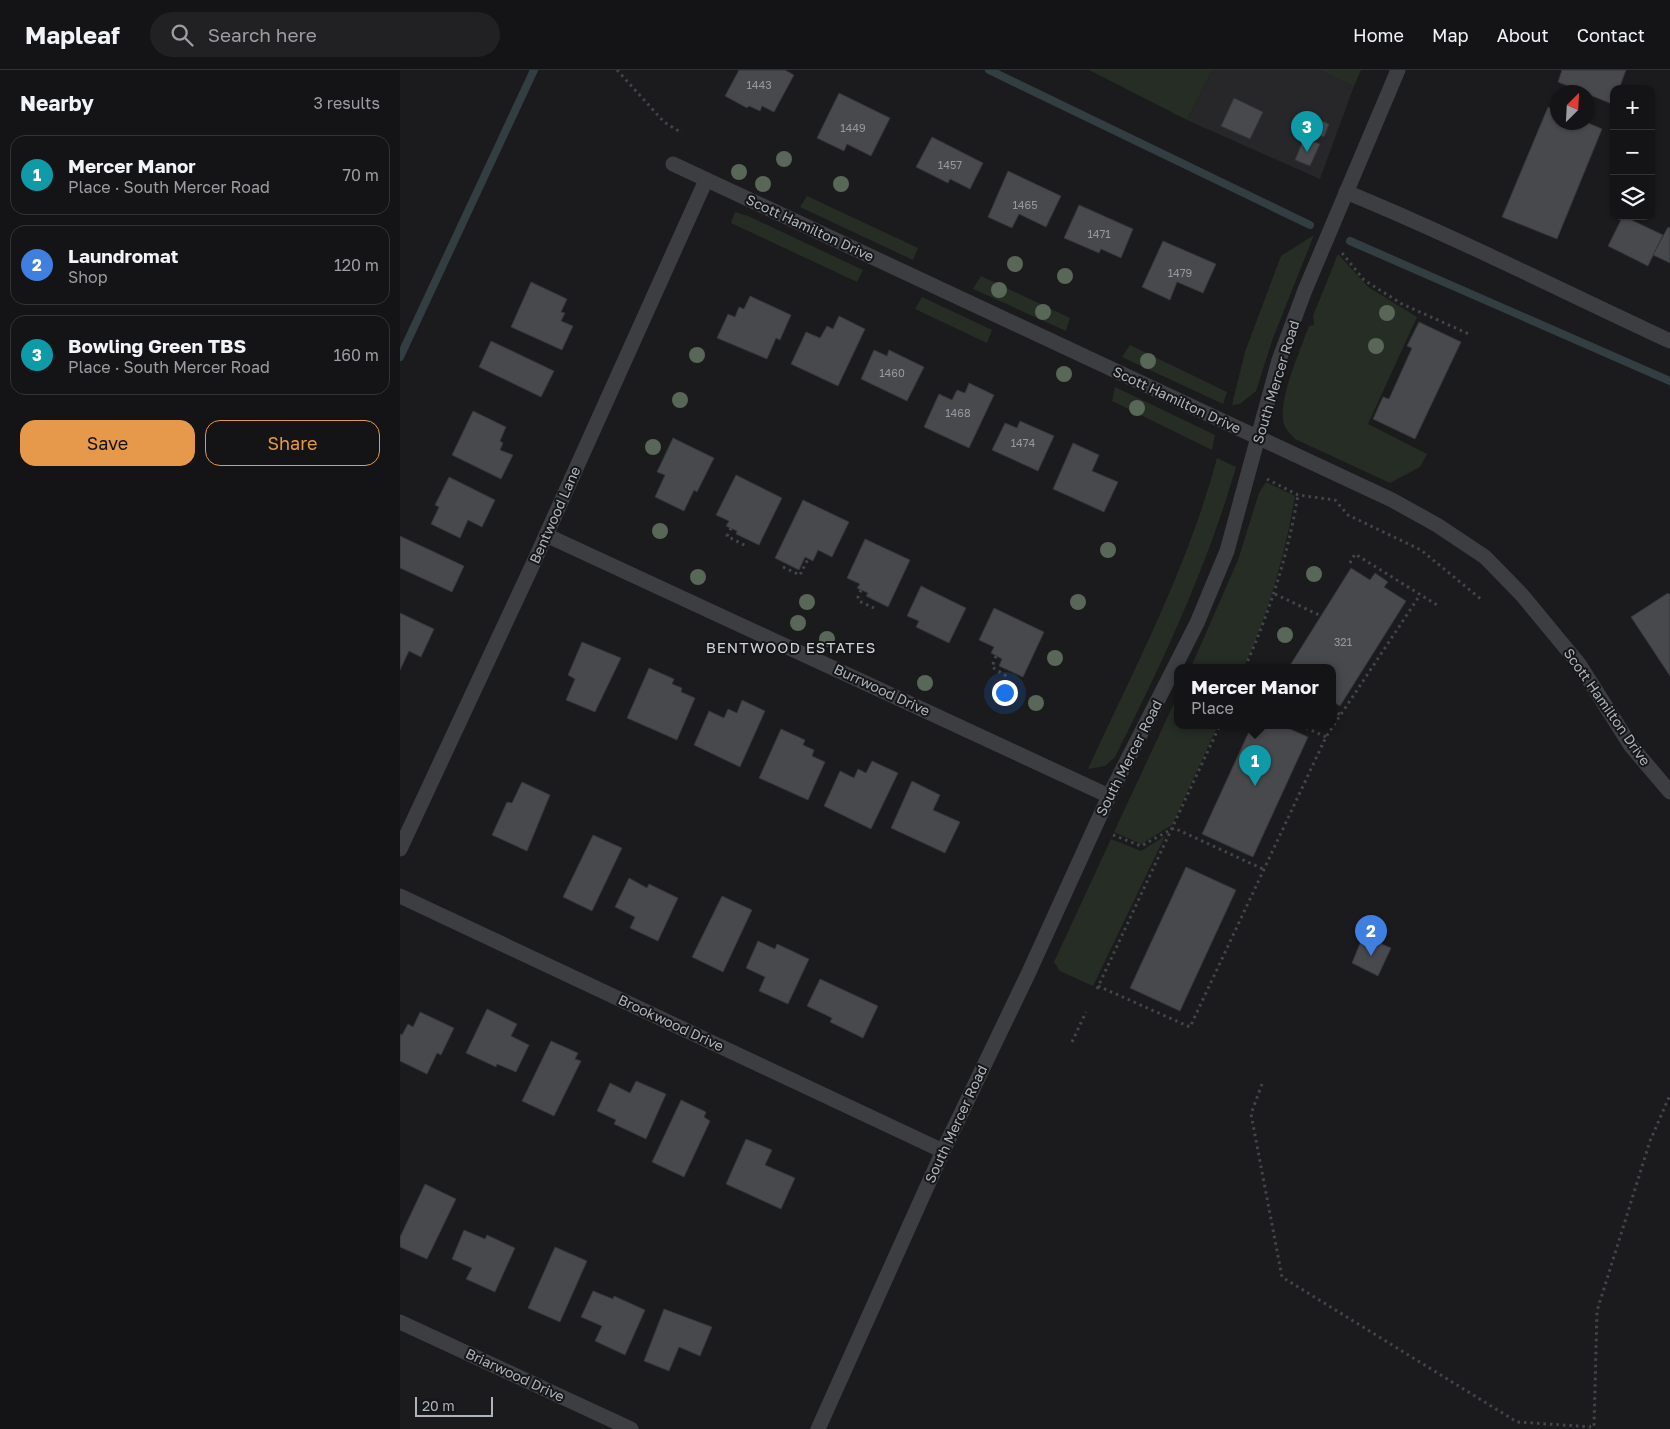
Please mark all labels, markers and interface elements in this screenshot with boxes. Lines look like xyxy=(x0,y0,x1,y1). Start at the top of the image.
search box xyxy=(150,12,500,57)
text: Mapleaf xyxy=(25,20,120,49)
icon: search xyxy=(168,21,196,49)
text: Search here xyxy=(208,23,317,46)
text: Home xyxy=(1353,24,1404,46)
text: Map xyxy=(1432,24,1469,46)
text: About xyxy=(1497,24,1549,46)
text: Contact xyxy=(1577,24,1645,46)
house number: 1443 xyxy=(746,78,772,91)
north arrow xyxy=(1550,85,1595,130)
map controls xyxy=(1610,85,1655,220)
button: + xyxy=(1610,85,1655,130)
text: Nearby xyxy=(20,90,94,116)
text: 3 results xyxy=(313,93,380,113)
pin: 3 xyxy=(1291,111,1323,152)
house number: 1449 xyxy=(840,121,866,134)
button: − xyxy=(1610,130,1655,175)
text: Mercer Manor xyxy=(68,154,196,177)
house number: 1457 xyxy=(938,158,962,171)
text: 1 xyxy=(33,165,41,185)
text: 70 m xyxy=(342,165,379,185)
button: layers xyxy=(1610,175,1655,220)
text: Place · South Mercer Road xyxy=(68,177,270,197)
street label: Scott Hamilton Drive xyxy=(744,190,877,265)
house number: 1465 xyxy=(1012,198,1038,211)
house number: 1471 xyxy=(1087,227,1111,240)
text: Laundromat xyxy=(68,244,178,267)
text: 2 xyxy=(32,255,42,275)
text: 120 m xyxy=(334,255,379,275)
house number: 1479 xyxy=(1168,266,1192,279)
text: Shop xyxy=(68,267,108,287)
street label: South Mercer Road xyxy=(1249,318,1302,446)
text: Bowling Green TBS xyxy=(68,334,246,357)
text: 3 xyxy=(32,345,42,365)
text: 160 m xyxy=(333,345,379,365)
text: Place · South Mercer Road xyxy=(68,357,270,377)
street label: Scott Hamilton Drive xyxy=(1111,362,1244,437)
house number: 1460 xyxy=(879,366,905,379)
house number: 1468 xyxy=(945,406,971,419)
button: Save xyxy=(20,420,195,466)
button: Share xyxy=(205,420,380,466)
house number: 1474 xyxy=(1011,436,1036,449)
street label: Bentwood Lane xyxy=(526,464,584,566)
house number: 321 xyxy=(1334,635,1352,648)
district label: BENTWOOD ESTATES xyxy=(706,638,876,656)
street label: Scott Hamilton Drive xyxy=(1561,645,1654,769)
street label: Burrwood Drive xyxy=(832,660,933,719)
popup xyxy=(1174,664,1336,729)
text: Mercer Manor xyxy=(1191,675,1319,698)
your location xyxy=(992,680,1018,706)
street label: South Mercer Road xyxy=(1092,697,1165,819)
text: Place xyxy=(1191,698,1234,718)
pin: 1 xyxy=(1239,745,1271,786)
pin: 2 xyxy=(1355,915,1387,956)
street label: Brookwood Drive xyxy=(616,991,727,1054)
street label: South Mercer Road xyxy=(921,1062,990,1185)
street label: Briarwood Drive xyxy=(463,1344,567,1405)
scale bar xyxy=(415,1394,492,1417)
text: 20 m xyxy=(422,1397,455,1414)

